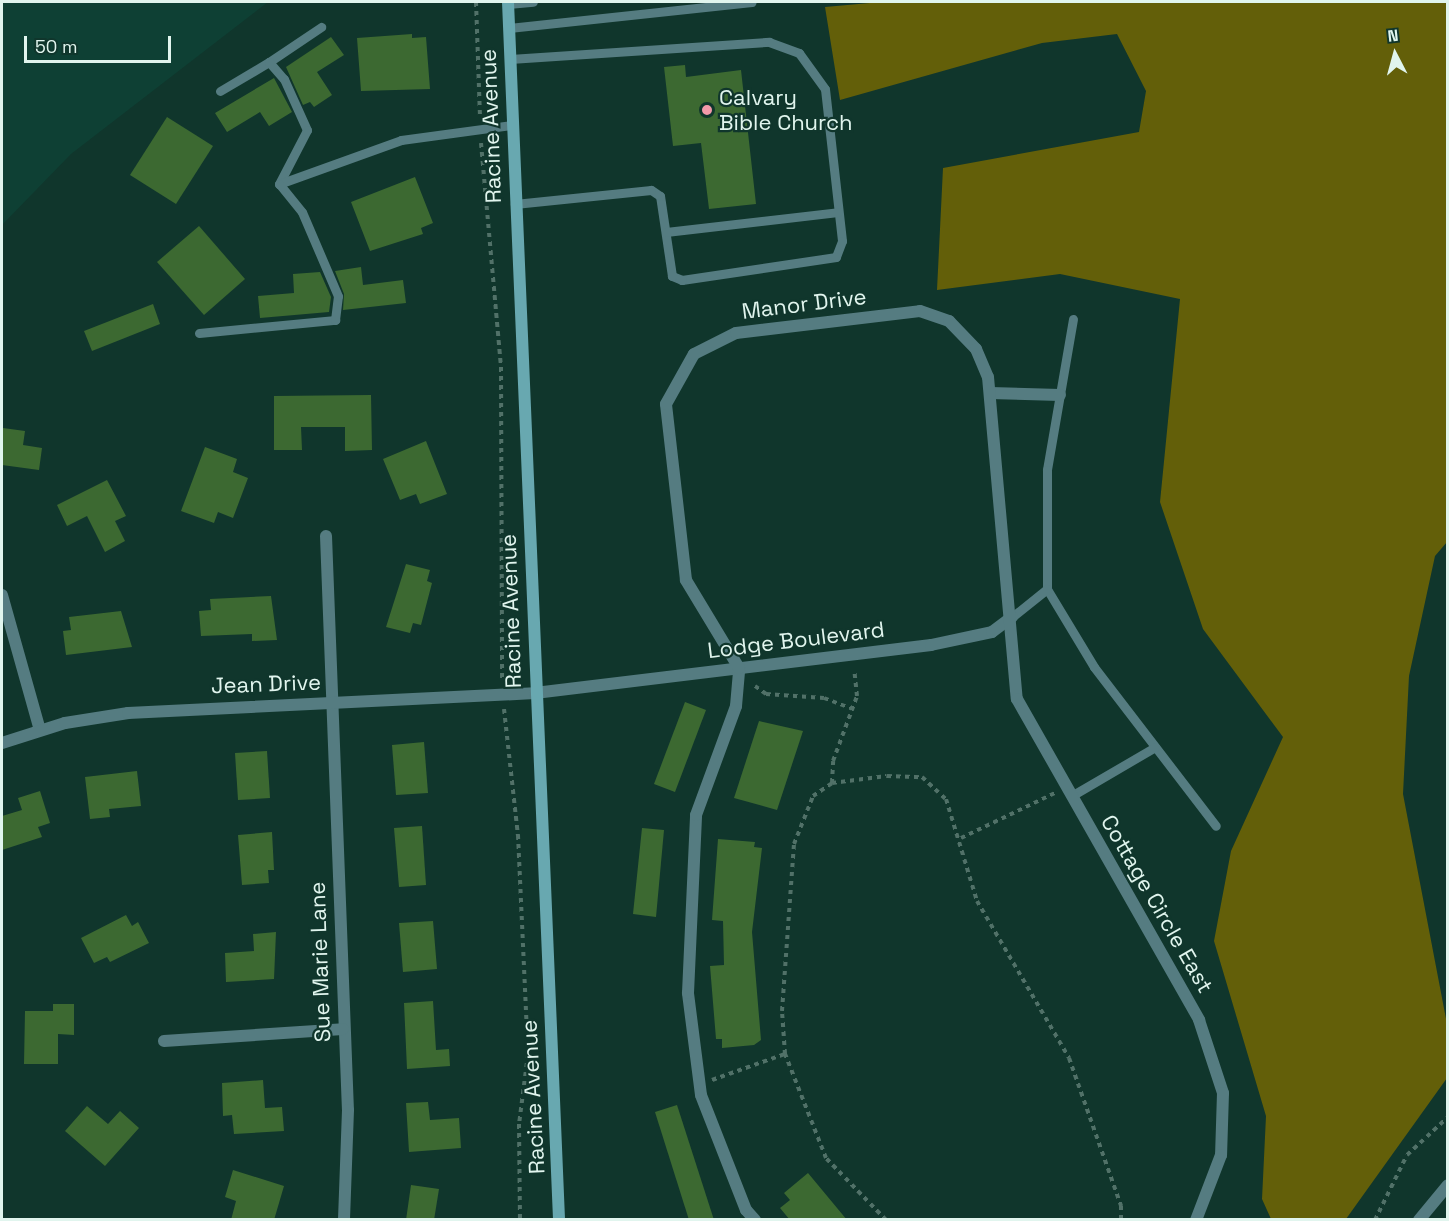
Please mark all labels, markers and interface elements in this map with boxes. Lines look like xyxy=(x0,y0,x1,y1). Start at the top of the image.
scale bar xyxy=(27,24,174,62)
north arrow xyxy=(1365,24,1425,84)
text: N xyxy=(1387,25,1399,47)
text: 50 m xyxy=(35,35,77,58)
street label: Racine Avenue xyxy=(475,48,507,204)
place label: Calvary Bible Church xyxy=(719,84,853,136)
marker: Calvary Bible Church xyxy=(700,103,714,117)
street label: Manor Drive xyxy=(740,283,868,325)
street label: Racine Avenue xyxy=(495,533,527,689)
street label: Lodge Boulevard xyxy=(706,616,886,664)
street label: Jean Drive xyxy=(211,669,321,699)
street label: Cottage Circle East xyxy=(1095,810,1219,998)
street label: Sue Marie Lane xyxy=(304,881,336,1043)
street label: Racine Avenue xyxy=(516,1019,550,1175)

